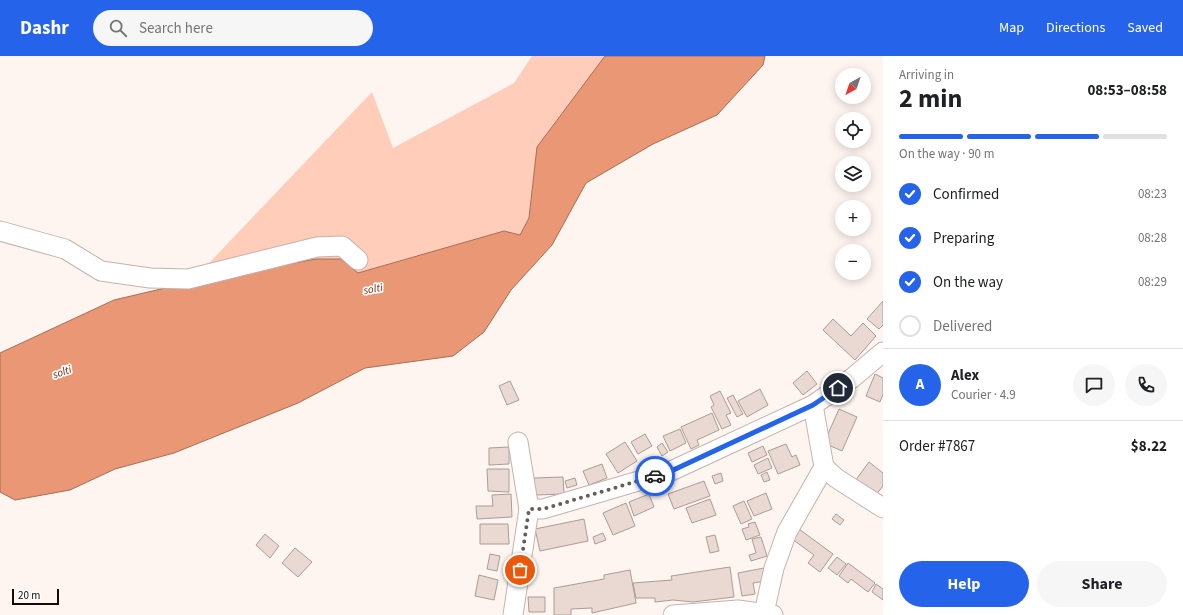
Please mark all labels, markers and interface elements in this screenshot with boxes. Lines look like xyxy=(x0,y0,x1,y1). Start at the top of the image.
search box xyxy=(93,10,373,46)
text: Dashr xyxy=(20,15,69,42)
icon: search xyxy=(107,17,129,39)
text: Search here xyxy=(139,18,213,39)
text: Map xyxy=(999,18,1024,38)
text: Directions xyxy=(1046,18,1105,38)
text: Saved xyxy=(1127,18,1163,38)
text: Arriving in xyxy=(899,66,954,84)
north arrow xyxy=(835,68,871,104)
map controls xyxy=(835,68,871,280)
text: 2 min xyxy=(899,80,962,117)
text: 08:53–08:58 xyxy=(1087,80,1167,101)
button: locate xyxy=(835,112,871,148)
text: On the way · 90 m xyxy=(899,145,994,163)
button: layers xyxy=(835,156,871,192)
icon: check xyxy=(899,183,921,205)
text: Confirmed xyxy=(933,184,999,205)
text: 08:23 xyxy=(1138,185,1167,203)
button: + xyxy=(835,200,871,236)
icon: check xyxy=(899,227,921,249)
text: Preparing xyxy=(933,228,994,249)
text: 08:28 xyxy=(1138,229,1167,247)
button: − xyxy=(835,244,871,280)
icon: check xyxy=(899,271,921,293)
text: On the way xyxy=(933,272,1003,293)
text: 08:29 xyxy=(1138,273,1167,291)
water label: solti xyxy=(361,280,384,298)
text: Delivered xyxy=(933,316,992,337)
water label: solti xyxy=(50,362,74,383)
button: chat xyxy=(1073,364,1115,406)
button: phone xyxy=(1125,364,1167,406)
text: Alex xyxy=(951,365,979,386)
pin xyxy=(821,371,855,405)
text: A xyxy=(916,374,924,395)
icon: home xyxy=(827,377,849,399)
text: Courier · 4.9 xyxy=(951,386,1016,404)
text: Order #7867 xyxy=(899,436,975,457)
text: $8.22 xyxy=(1131,436,1167,457)
courier xyxy=(635,456,675,496)
icon: car xyxy=(644,465,666,487)
pin xyxy=(503,553,537,587)
icon: bag xyxy=(509,559,531,581)
button: Help xyxy=(899,561,1029,607)
button: Share xyxy=(1037,561,1167,607)
scale bar xyxy=(12,587,59,606)
text: 20 m xyxy=(18,588,40,603)

